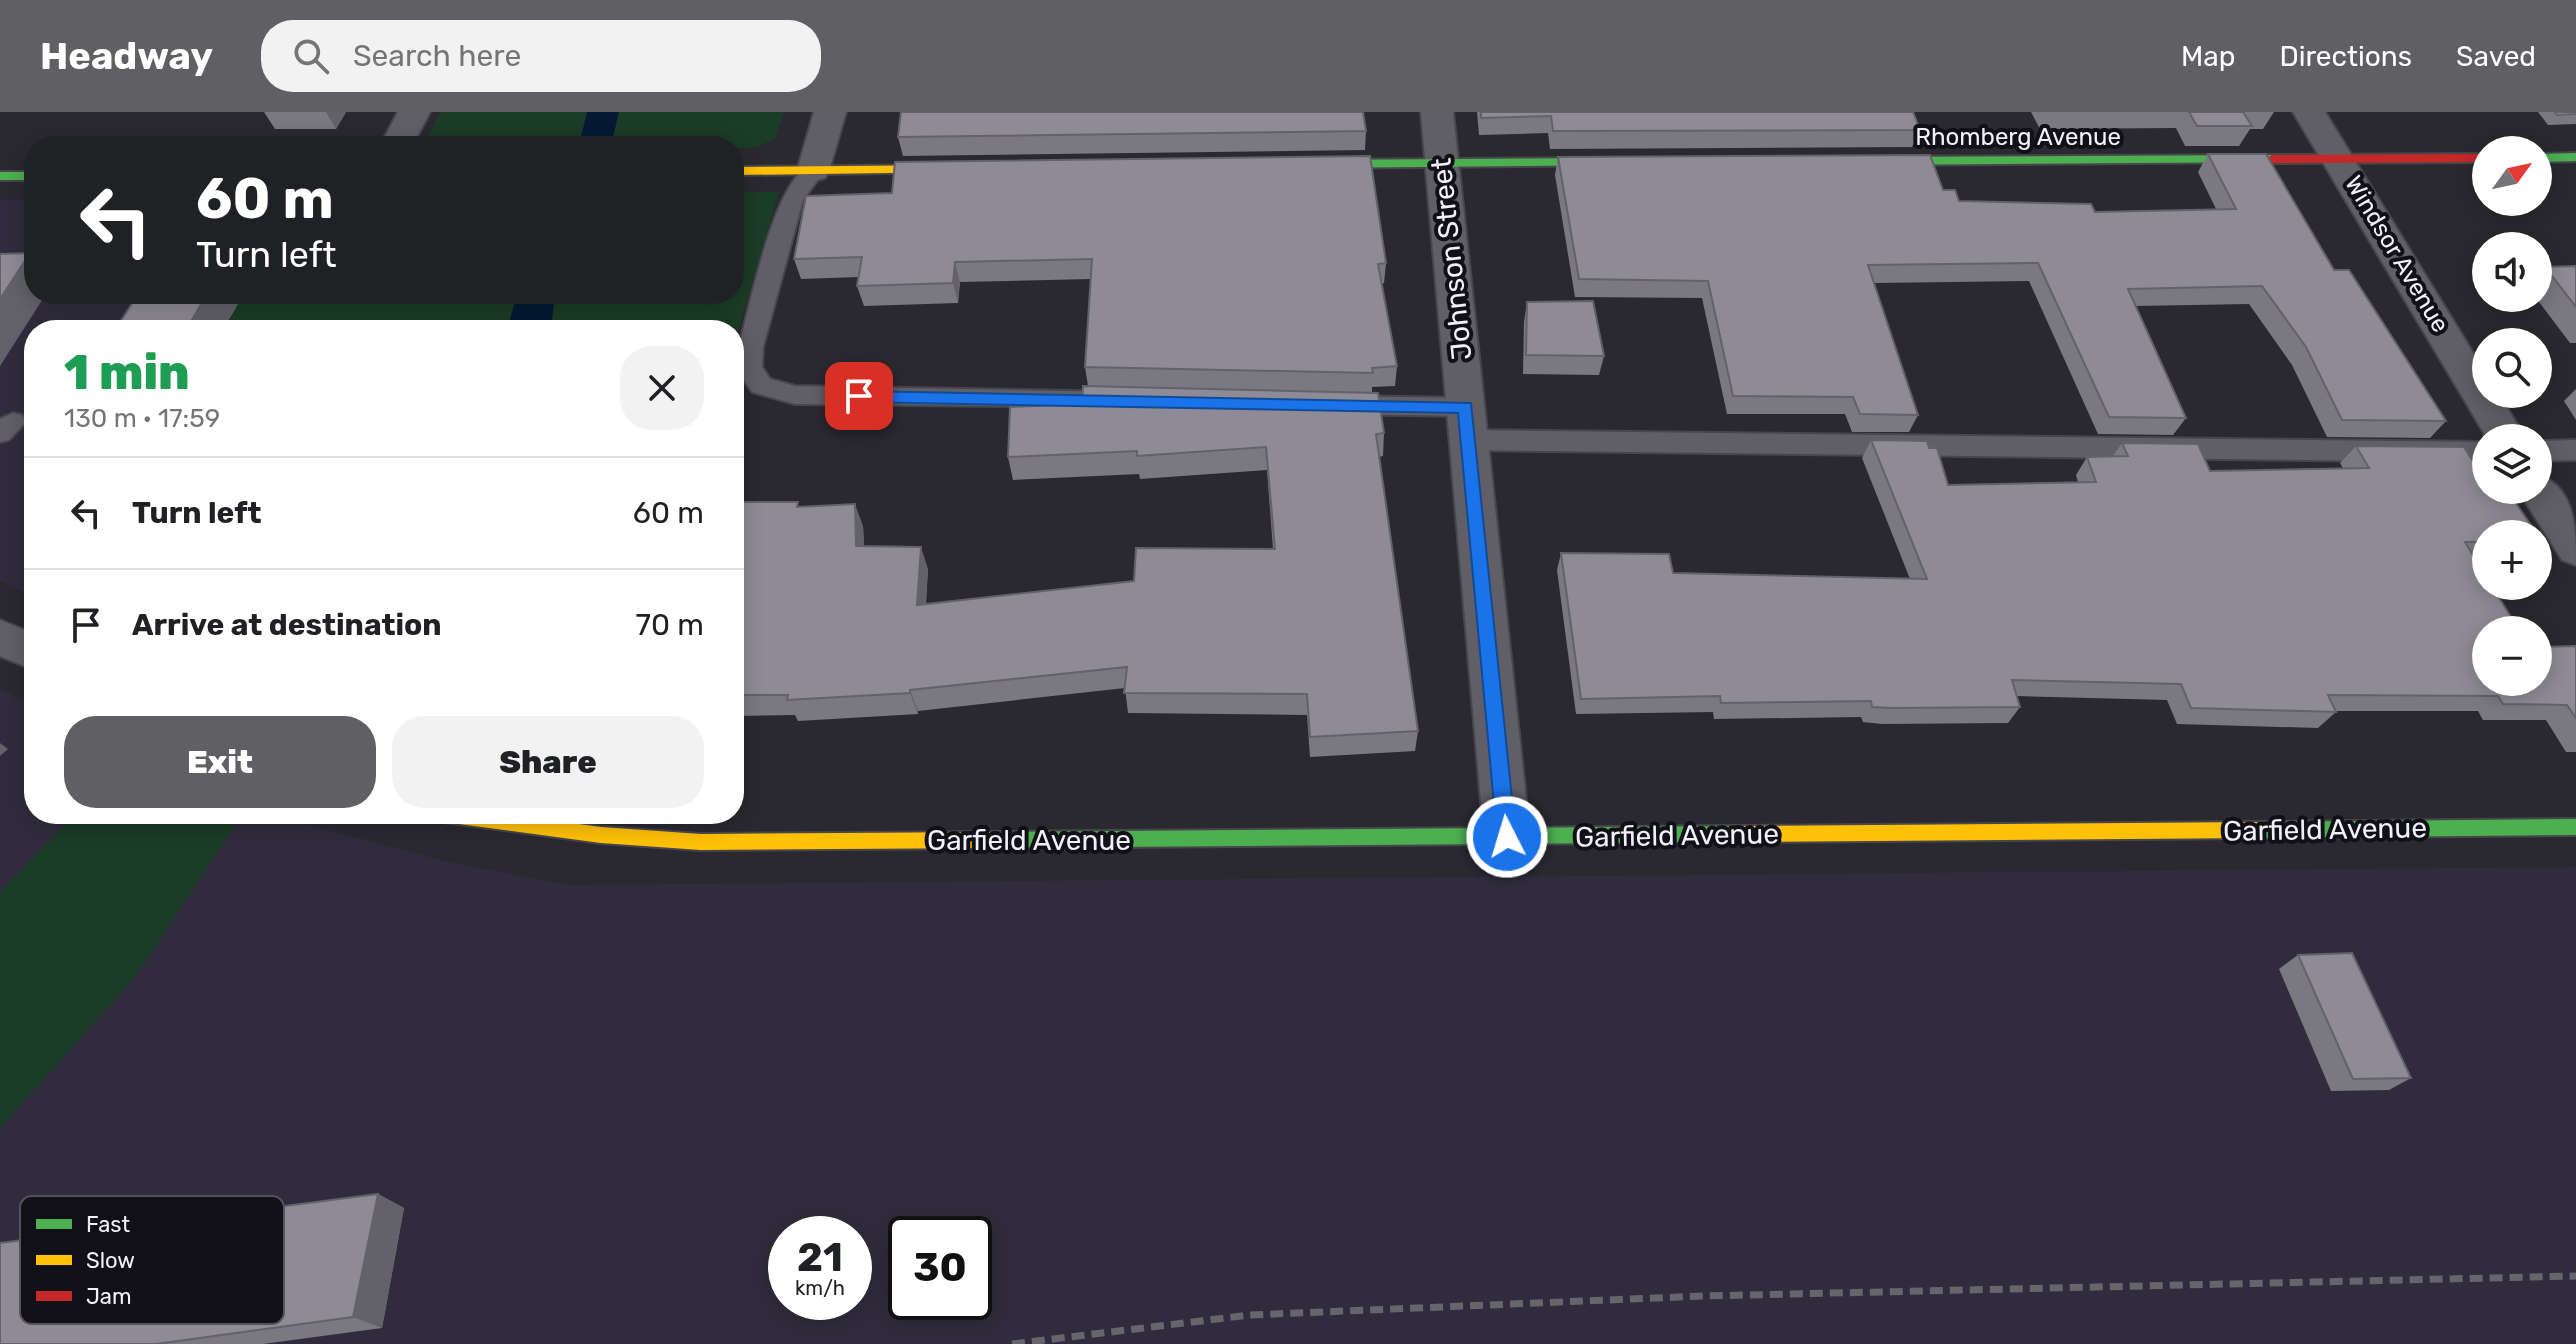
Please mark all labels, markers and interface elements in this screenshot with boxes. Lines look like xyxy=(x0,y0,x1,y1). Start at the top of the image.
search box xyxy=(261,20,821,92)
text: Headway xyxy=(40,33,213,79)
icon: search xyxy=(289,34,333,78)
text: Search here xyxy=(353,38,521,74)
text: Map xyxy=(2181,40,2235,73)
text: Directions xyxy=(2279,40,2412,73)
text: Saved xyxy=(2456,40,2536,73)
street label: Rhomberg Avenue xyxy=(1915,123,2121,151)
north arrow xyxy=(2472,136,2552,216)
map controls xyxy=(2472,136,2552,696)
street label: Johnson Street xyxy=(1424,156,1479,362)
text: 60 m xyxy=(196,166,334,232)
icon: left xyxy=(64,168,168,272)
street label: Windsor Avenue xyxy=(2339,171,2455,337)
button: sound xyxy=(2472,232,2552,312)
text: Turn left xyxy=(196,233,337,276)
button: search xyxy=(2472,328,2552,408)
text: 1 min xyxy=(64,344,190,401)
button: close xyxy=(620,346,704,430)
pin xyxy=(825,362,893,430)
icon: arrive xyxy=(837,374,881,418)
text: 130 m · 17:59 xyxy=(64,403,220,434)
button: layers xyxy=(2472,424,2552,504)
icon: left xyxy=(64,491,108,535)
text: Turn left xyxy=(132,495,262,531)
text: 60 m xyxy=(633,495,704,531)
button: + xyxy=(2472,520,2552,600)
icon: arrive xyxy=(64,603,108,647)
text: Arrive at destination xyxy=(132,607,442,643)
text: 70 m xyxy=(636,607,704,643)
button: − xyxy=(2472,616,2552,696)
button: Exit xyxy=(64,716,376,808)
button: Share xyxy=(392,716,704,808)
position arrow xyxy=(1465,795,1549,879)
street label: Garfield Avenue xyxy=(2223,811,2427,848)
street label: Garfield Avenue xyxy=(1575,817,1779,854)
street label: Garfield Avenue xyxy=(927,824,1131,857)
legend xyxy=(20,1196,284,1324)
text: Fast xyxy=(86,1211,131,1238)
speed limit sign: 30 xyxy=(888,1216,992,1320)
text: 21 xyxy=(797,1234,843,1281)
text: Slow xyxy=(86,1247,135,1274)
text: km/h xyxy=(795,1276,845,1300)
text: Jam xyxy=(86,1283,132,1310)

